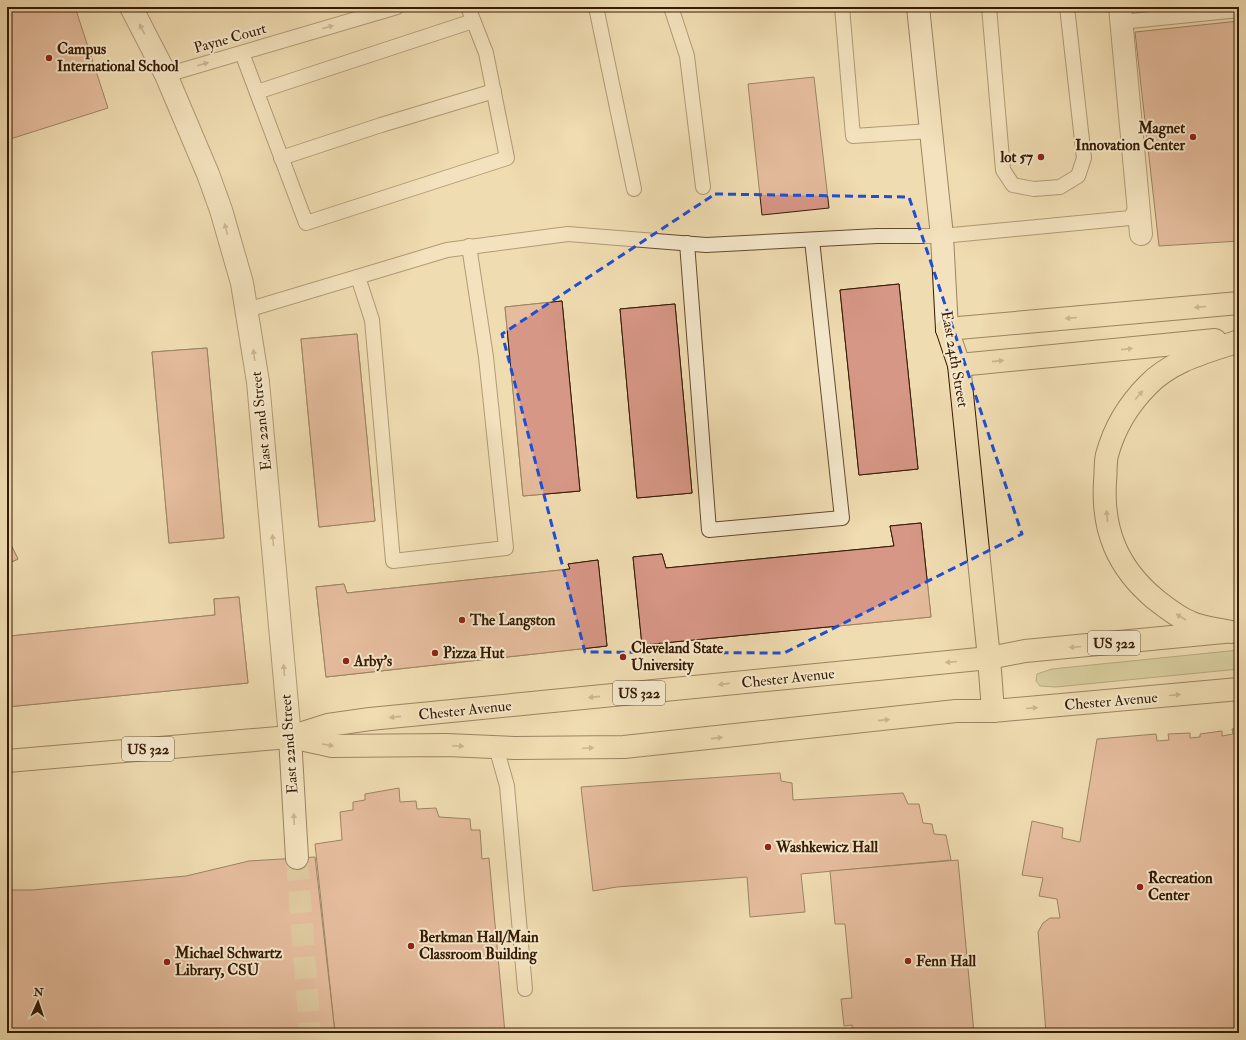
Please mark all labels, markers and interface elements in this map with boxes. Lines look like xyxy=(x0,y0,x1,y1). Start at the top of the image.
street label: Payne Court xyxy=(192,19,269,58)
one-way arrow xyxy=(139,23,145,34)
one-way arrow xyxy=(322,24,334,30)
place label: Campus International School xyxy=(57,40,179,76)
marker: Campus International School xyxy=(44,53,54,63)
one-way arrow xyxy=(197,61,209,67)
place label: Magnet Innovation Center xyxy=(1075,119,1185,155)
marker: Magnet Innovation Center xyxy=(1188,132,1198,142)
place label: lot 57 xyxy=(1000,148,1033,167)
marker: lot 57 xyxy=(1036,152,1046,162)
one-way arrow xyxy=(223,222,229,234)
one-way arrow xyxy=(1194,303,1206,310)
street label: East 24th Street xyxy=(937,309,972,409)
one-way arrow xyxy=(1065,315,1077,322)
one-way arrow xyxy=(1121,345,1133,352)
one-way arrow xyxy=(251,349,257,361)
one-way arrow xyxy=(992,358,1004,365)
street label: East 22nd Street xyxy=(247,370,276,472)
one-way arrow xyxy=(1135,390,1144,401)
one-way arrow xyxy=(1104,510,1110,522)
one-way arrow xyxy=(270,534,277,546)
place label: The Langston xyxy=(469,611,556,631)
one-way arrow xyxy=(1175,613,1187,620)
marker: The Langston xyxy=(457,615,467,625)
road number: US 322 xyxy=(1088,631,1140,655)
place label: Cleveland State University xyxy=(631,639,724,676)
one-way arrow xyxy=(1069,643,1081,650)
place label: Pizza Hut xyxy=(443,644,504,663)
marker: Pizza Hut xyxy=(430,648,440,658)
place label: Arby's xyxy=(353,652,392,672)
marker: Cleveland State University xyxy=(618,652,628,662)
marker: Arby's xyxy=(341,656,351,666)
one-way arrow xyxy=(945,659,957,665)
one-way arrow xyxy=(281,664,287,676)
street label: Chester Avenue xyxy=(741,664,836,693)
road number: US 322 xyxy=(613,681,665,705)
one-way arrow xyxy=(718,681,730,688)
street label: Chester Avenue xyxy=(1064,688,1158,715)
one-way arrow xyxy=(1169,692,1181,698)
street label: East 22nd Street xyxy=(277,693,302,794)
one-way arrow xyxy=(588,694,600,701)
street label: Chester Avenue xyxy=(418,696,513,725)
one-way arrow xyxy=(1026,704,1038,711)
one-way arrow xyxy=(389,714,401,720)
one-way arrow xyxy=(878,716,890,723)
one-way arrow xyxy=(711,735,723,741)
road number: US 322 xyxy=(122,737,174,761)
one-way arrow xyxy=(322,742,334,748)
one-way arrow xyxy=(452,742,464,749)
one-way arrow xyxy=(582,745,595,751)
one-way arrow xyxy=(291,813,298,825)
place label: Washkewicz Hall xyxy=(775,838,878,857)
marker: Washkewicz Hall xyxy=(763,842,773,852)
place label: Recreation Center xyxy=(1148,869,1213,905)
marker: Recreation Center xyxy=(1135,882,1145,892)
place label: Berkman Hall/Main Classroom Building xyxy=(419,928,539,965)
marker: Berkman Hall/Main Classroom Building xyxy=(406,941,416,951)
place label: Michael Schwartz Library, CSU xyxy=(174,944,283,981)
place label: Fenn Hall xyxy=(916,952,976,971)
marker: Fenn Hall xyxy=(903,956,913,966)
marker: Michael Schwartz Library, CSU xyxy=(162,957,172,967)
north arrow xyxy=(18,982,58,1022)
text: N xyxy=(32,986,45,999)

